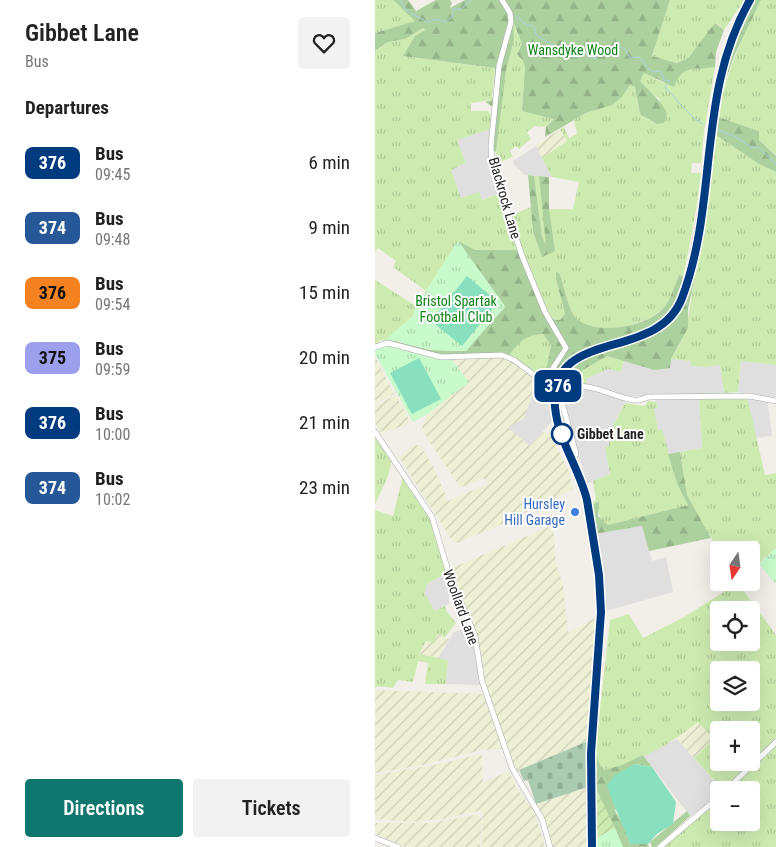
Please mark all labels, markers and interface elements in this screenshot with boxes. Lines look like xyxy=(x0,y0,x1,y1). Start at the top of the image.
button: heart xyxy=(298,17,350,69)
text: Gibbet Lane xyxy=(25,19,139,47)
park label: Wansdyke Wood xyxy=(528,42,618,58)
text: Bus xyxy=(25,52,49,71)
text: Departures xyxy=(25,96,109,119)
text: Bus xyxy=(95,142,124,165)
text: 6 min xyxy=(308,151,350,174)
text: 376 xyxy=(39,152,66,173)
street label: Blackrock Lane xyxy=(486,155,524,241)
text: 09:45 xyxy=(95,165,130,184)
text: Bus xyxy=(95,207,124,230)
text: 9 min xyxy=(308,216,350,239)
text: 374 xyxy=(39,217,66,238)
text: 09:48 xyxy=(95,230,130,249)
text: Bus xyxy=(95,272,124,295)
text: 15 min xyxy=(299,281,350,304)
text: 376 xyxy=(39,282,66,303)
park label: Bristol Spartak Football Club xyxy=(415,293,497,325)
text: 09:54 xyxy=(95,295,130,314)
text: Bus xyxy=(95,337,124,360)
text: 20 min xyxy=(299,346,350,369)
text: 375 xyxy=(39,347,66,368)
text: 09:59 xyxy=(95,360,130,379)
line badge: 376 xyxy=(529,370,587,402)
text: 376 xyxy=(544,375,572,396)
text: Bus xyxy=(95,402,124,425)
text: 21 min xyxy=(299,411,350,434)
text: 376 xyxy=(39,412,66,433)
marker: Gibbet Lane xyxy=(551,423,573,445)
text: 10:00 xyxy=(95,425,130,444)
place label: Gibbet Lane xyxy=(577,426,644,442)
text: Bus xyxy=(95,467,124,490)
text: 23 min xyxy=(299,476,350,499)
text: 374 xyxy=(39,477,66,498)
text: 10:02 xyxy=(95,490,130,509)
place label: Hursley Hill Garage xyxy=(504,496,565,528)
marker: Hursley Hill Garage xyxy=(569,506,581,518)
north arrow xyxy=(710,541,760,591)
map controls xyxy=(710,541,760,831)
street label: Woollard Lane xyxy=(440,567,482,647)
button: locate xyxy=(710,601,760,651)
button: layers xyxy=(710,661,760,711)
button: + xyxy=(710,721,760,771)
button: Directions xyxy=(25,779,183,837)
button: Tickets xyxy=(193,779,350,837)
button: − xyxy=(710,781,760,831)

